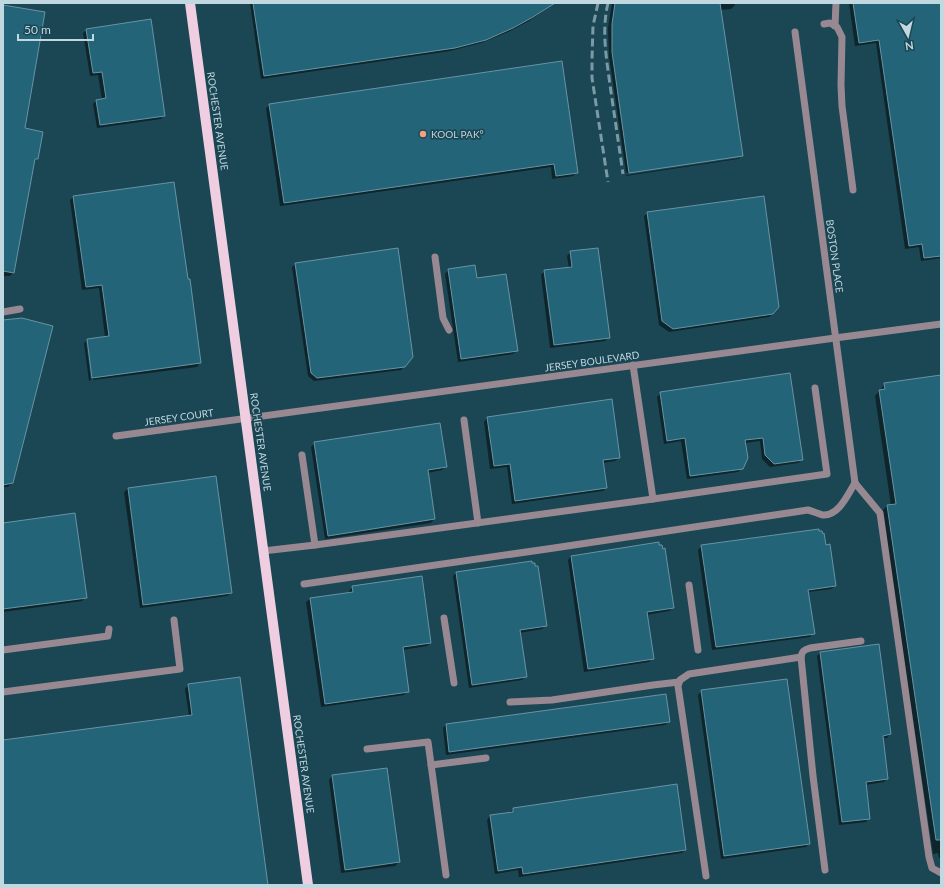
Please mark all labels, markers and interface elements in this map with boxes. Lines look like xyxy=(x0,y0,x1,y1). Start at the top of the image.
scale bar xyxy=(18,16,93,42)
north arrow xyxy=(888,16,928,56)
text: 50 m xyxy=(24,22,51,37)
text: N xyxy=(904,39,915,53)
street label: ROCHESTER AVENUE xyxy=(205,71,231,171)
place label: KOOL PAK° xyxy=(431,128,484,140)
marker: KOOL PAK° xyxy=(418,129,428,139)
street label: BOSTON PLACE xyxy=(824,219,846,294)
street label: JERSEY BOULEVARD xyxy=(544,348,640,374)
street label: ROCHESTER AVENUE xyxy=(248,392,274,492)
street label: JERSEY COURT xyxy=(144,406,214,428)
street label: ROCHESTER AVENUE xyxy=(291,714,317,814)

